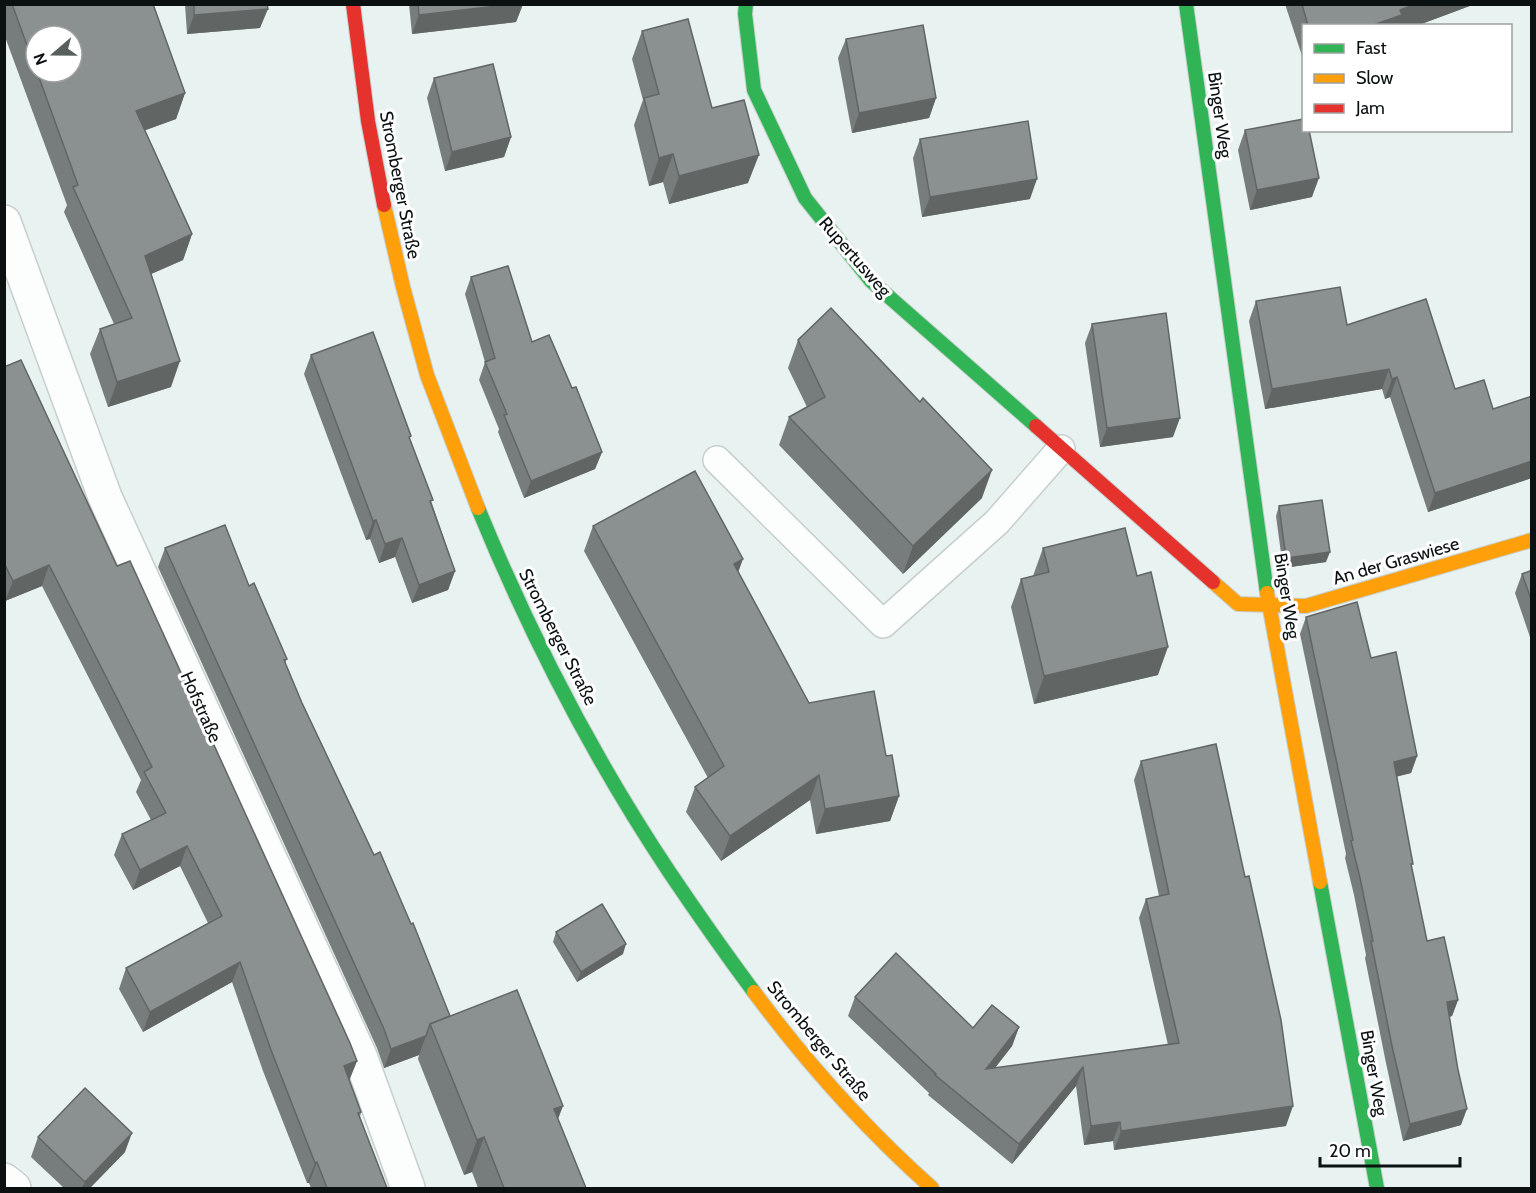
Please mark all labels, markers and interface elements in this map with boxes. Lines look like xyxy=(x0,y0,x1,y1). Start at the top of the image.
north arrow xyxy=(24,24,84,84)
legend xyxy=(1302,24,1512,132)
text: Fast xyxy=(1356,37,1387,59)
text: N xyxy=(30,50,51,68)
text: Slow xyxy=(1356,67,1393,89)
street label: Binger Weg xyxy=(1203,70,1237,161)
text: Jam xyxy=(1355,97,1385,119)
street label: Stromberger Straße xyxy=(375,109,425,261)
street label: Rupertusweg xyxy=(814,212,896,302)
street label: An der Graswiese xyxy=(1330,532,1462,590)
street label: Binger Weg xyxy=(1269,551,1305,642)
street label: Stromberger Straße xyxy=(514,565,602,709)
street label: Hofstraße xyxy=(176,668,226,746)
street label: Stromberger Straße xyxy=(762,976,876,1106)
street label: Binger Weg xyxy=(1356,1028,1393,1119)
scale bar xyxy=(1320,1130,1460,1168)
text: 20 m xyxy=(1329,1140,1371,1162)

